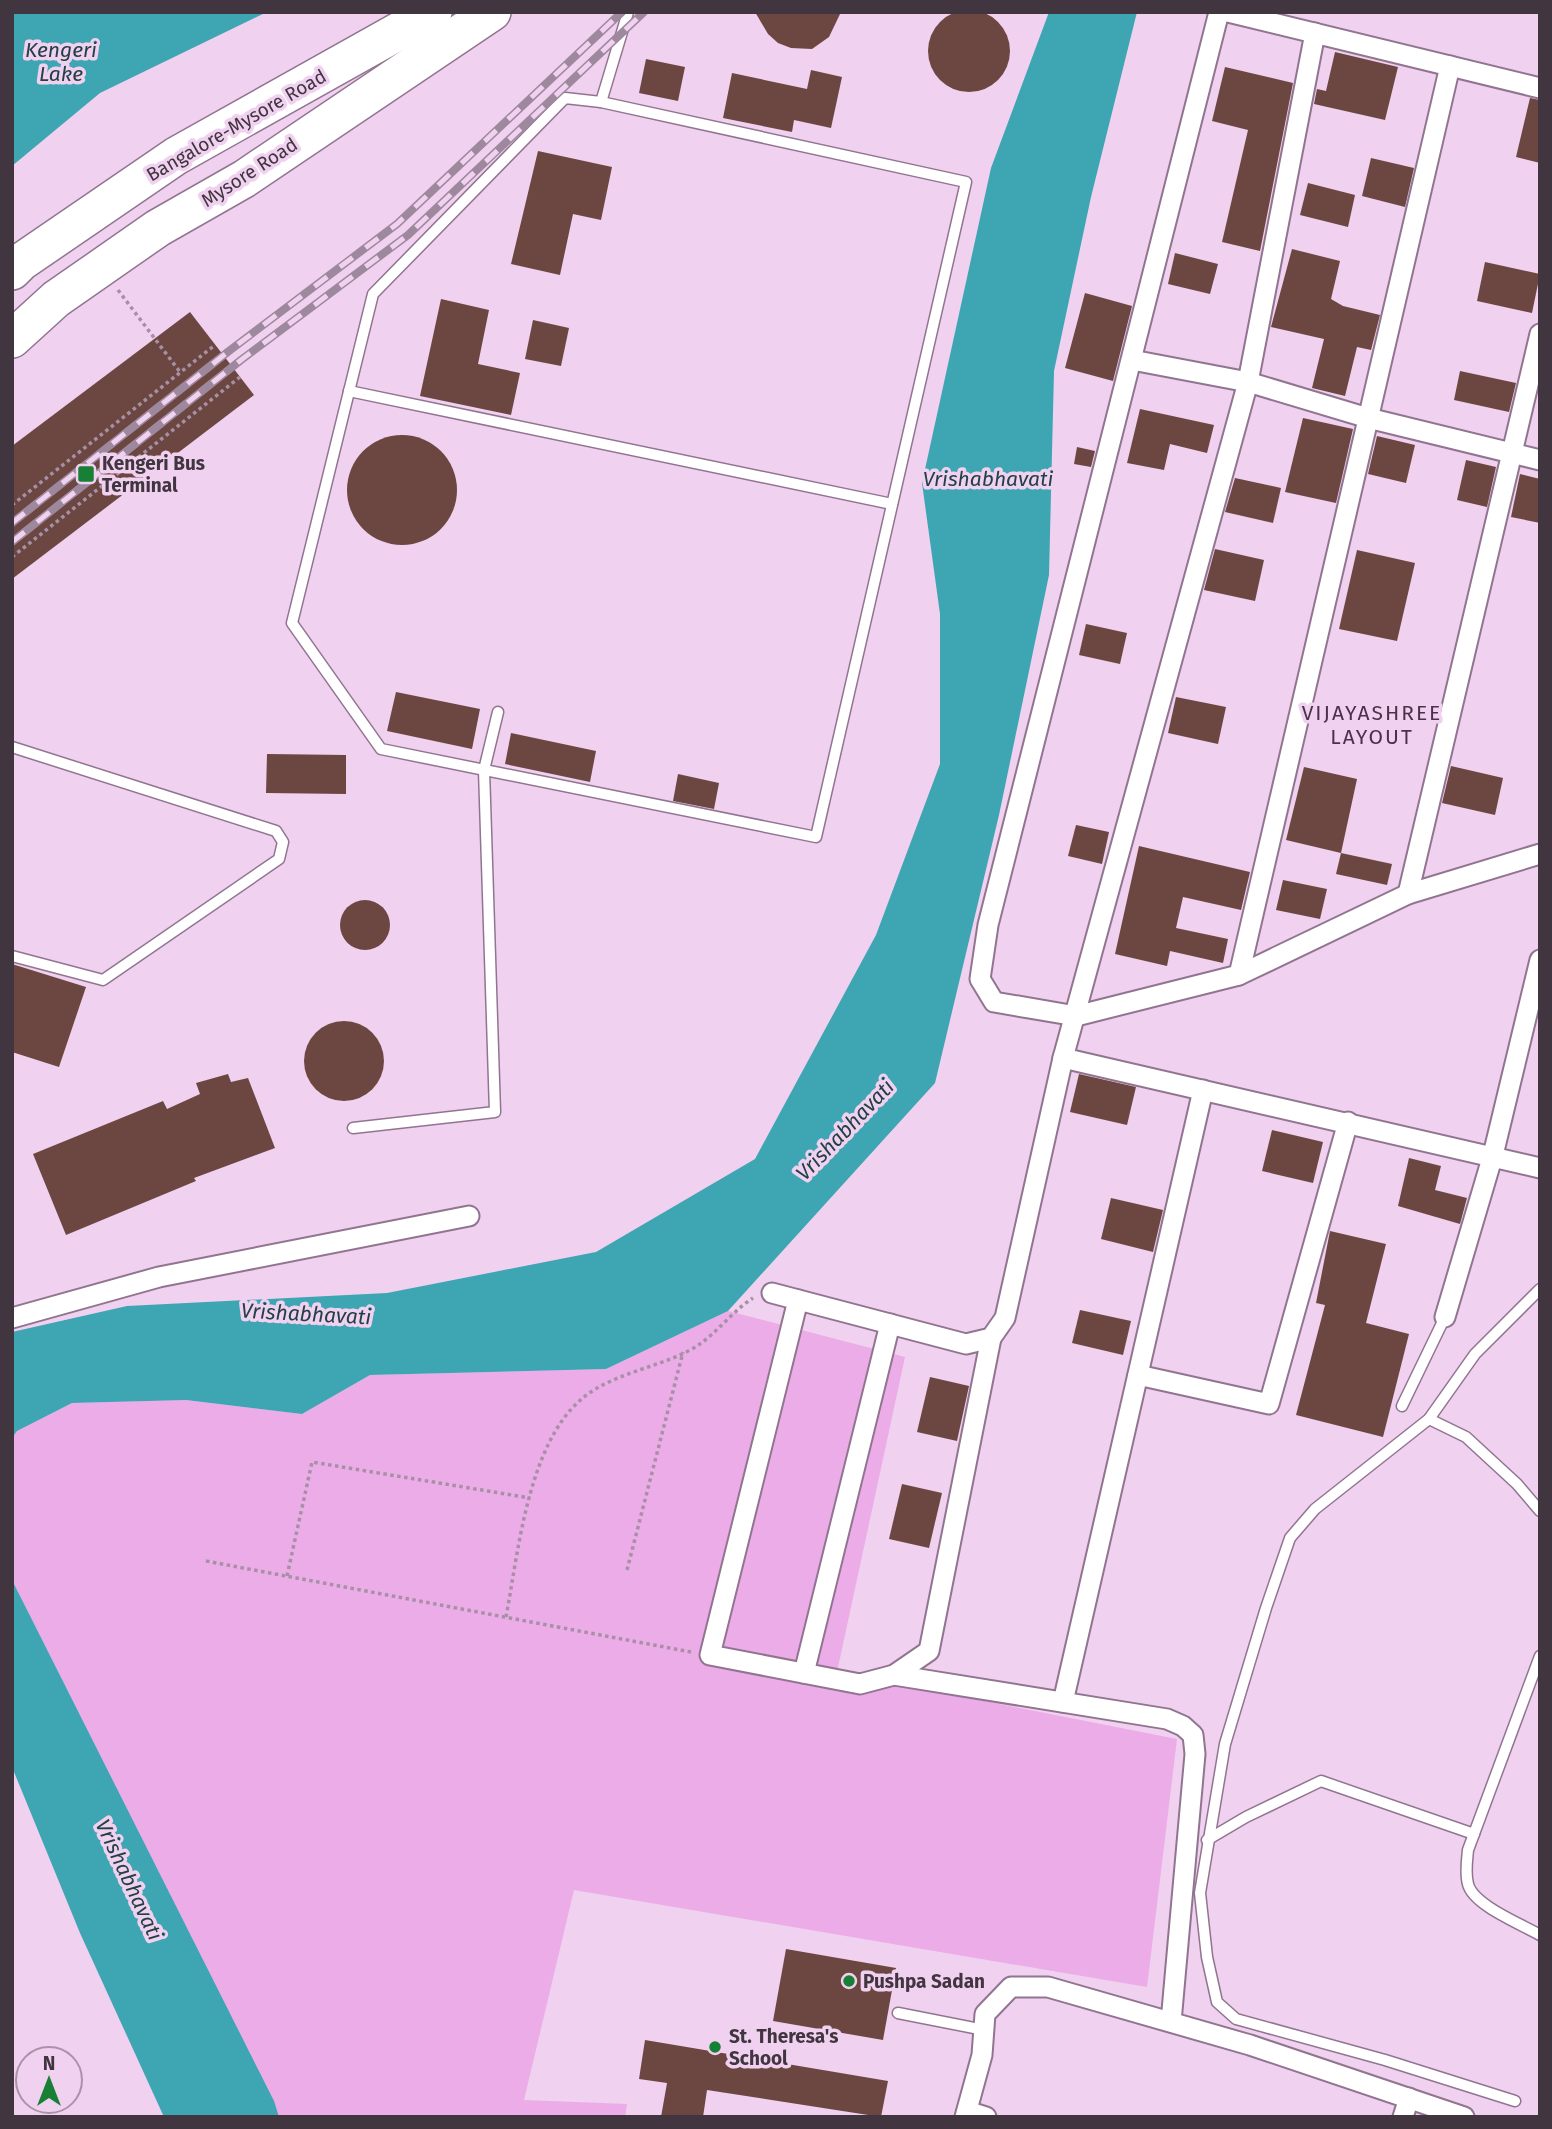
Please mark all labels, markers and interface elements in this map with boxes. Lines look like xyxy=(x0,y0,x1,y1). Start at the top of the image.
water label: Kengeri Lake xyxy=(25,37,97,87)
street label: Bangalore-Mysore Road xyxy=(142,64,330,186)
street label: Mysore Road xyxy=(197,133,301,211)
place label: Kengeri Bus Terminal xyxy=(102,452,205,497)
marker: Kengeri Bus Terminal xyxy=(76,464,96,484)
water label: Vrishabhavati xyxy=(923,466,1053,492)
district label: VIJAYASHREE LAYOUT xyxy=(1302,700,1442,750)
water label: Vrishabhavati xyxy=(790,1074,900,1186)
water label: Vrishabhavati xyxy=(240,1298,372,1330)
water label: Vrishabhavati xyxy=(90,1815,168,1945)
place label: Pushpa Sadan xyxy=(863,1970,985,1993)
marker: Pushpa Sadan xyxy=(841,1973,857,1989)
place label: St. Theresa's School xyxy=(729,2025,838,2070)
marker: St. Theresa's School xyxy=(707,2039,723,2055)
north arrow xyxy=(14,2045,84,2115)
text: N xyxy=(43,2052,55,2075)

